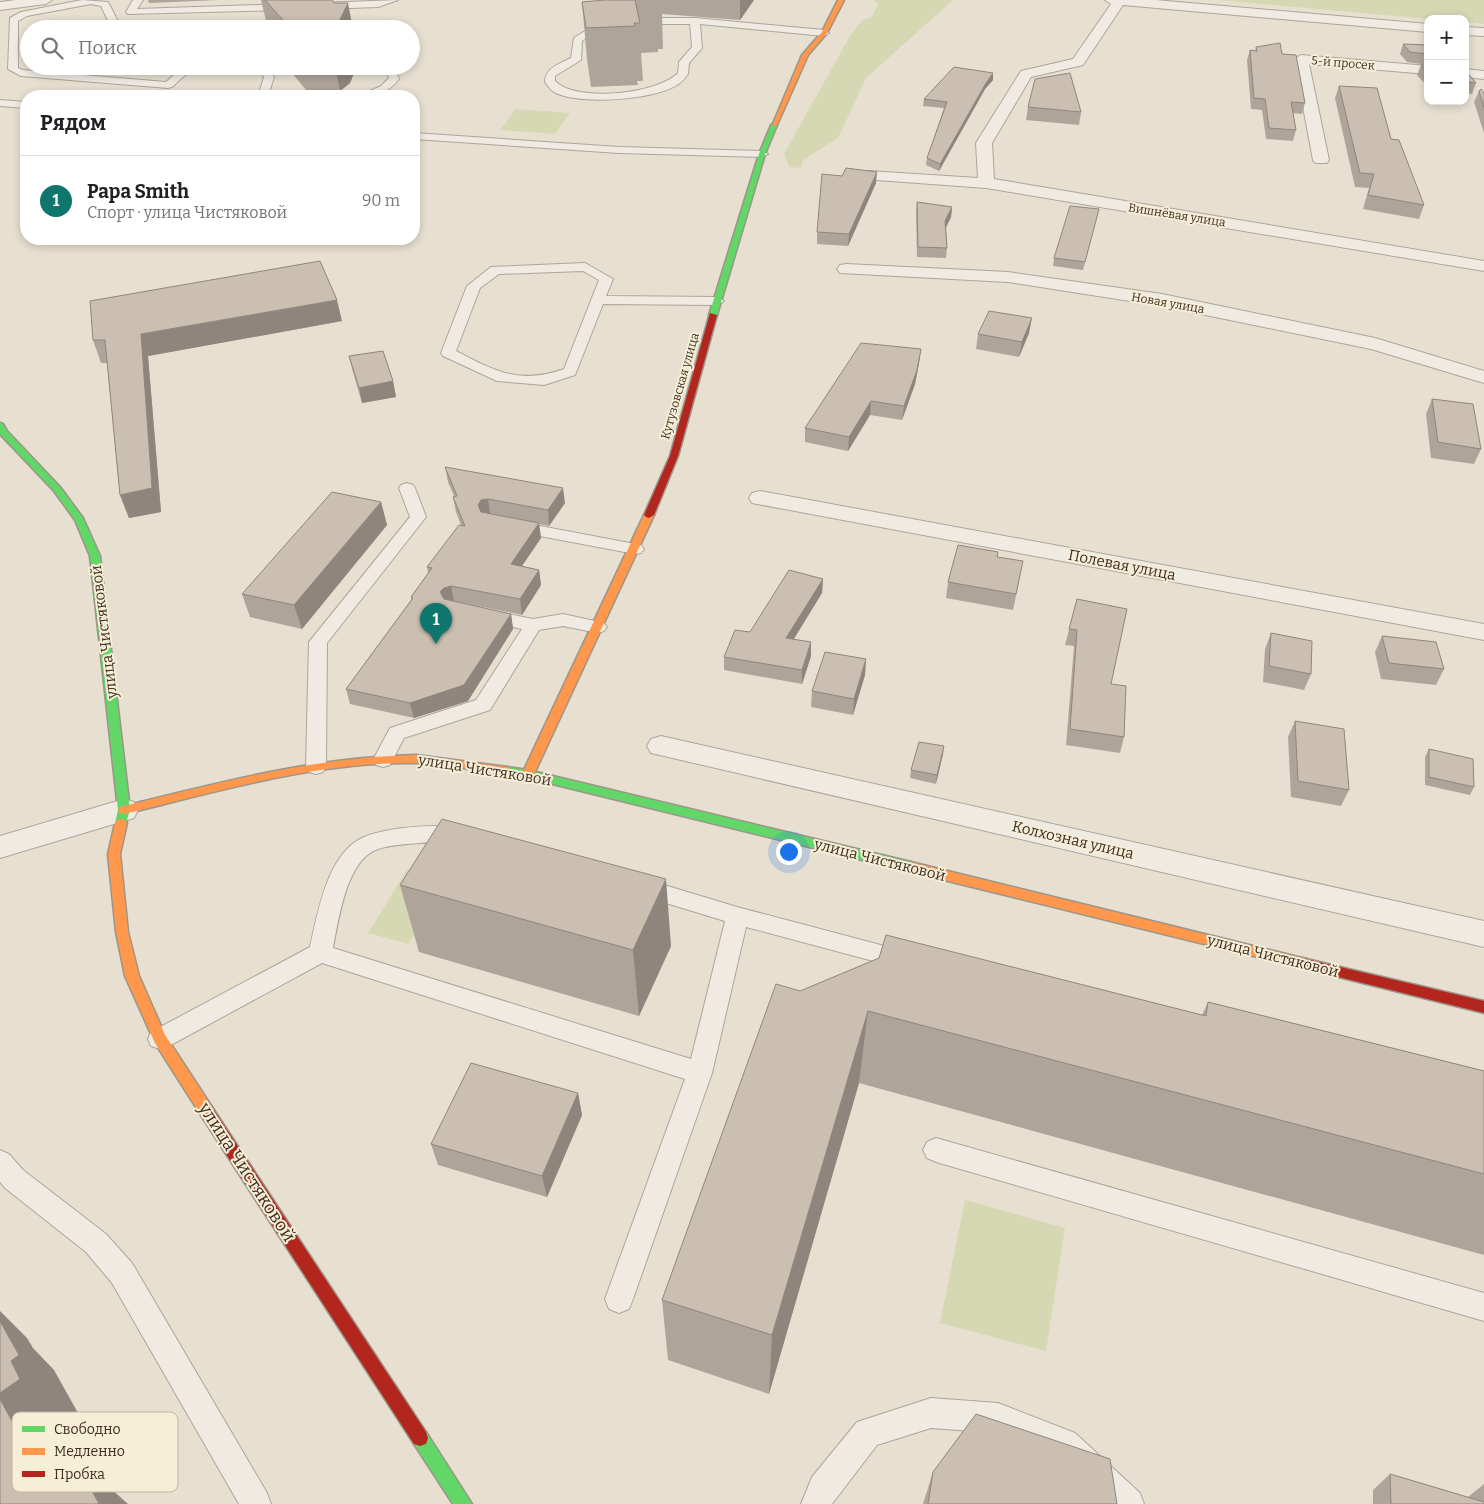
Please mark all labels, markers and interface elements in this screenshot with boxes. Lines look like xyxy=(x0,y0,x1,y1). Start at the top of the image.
map controls xyxy=(1424,15,1469,105)
button: + xyxy=(1424,15,1469,60)
search box xyxy=(20,20,420,75)
icon: search xyxy=(38,34,66,62)
text: Поиск xyxy=(78,36,137,59)
street label: 5-й просек xyxy=(1311,53,1375,73)
button: − xyxy=(1424,60,1469,105)
text: Рядом xyxy=(40,110,106,136)
text: Papa Smith xyxy=(87,180,189,203)
text: 1 xyxy=(53,191,59,210)
text: 90 m xyxy=(362,191,400,210)
street label: Вишнёвая улица xyxy=(1127,200,1227,230)
text: Спорт · улица Чистяковой xyxy=(87,203,287,222)
street label: Новая улица xyxy=(1130,290,1206,316)
street label: Кутузовская улица xyxy=(658,331,702,441)
street label: Полевая улица xyxy=(1067,546,1177,584)
street label: улица Чистяковой xyxy=(87,564,121,701)
pin: 1 xyxy=(420,603,452,644)
street label: улица Чистяковой xyxy=(416,750,553,789)
street label: Колхозная улица xyxy=(1010,817,1136,863)
street label: улица Чистяковой xyxy=(812,835,947,885)
your location xyxy=(776,839,802,865)
street label: улица Чистяковой xyxy=(1205,931,1340,981)
street label: улица Чистяковой xyxy=(193,1098,300,1246)
legend xyxy=(12,1412,178,1492)
text: Свободно xyxy=(54,1421,120,1438)
text: Медленно xyxy=(54,1443,125,1460)
text: Пробка xyxy=(54,1466,105,1483)

